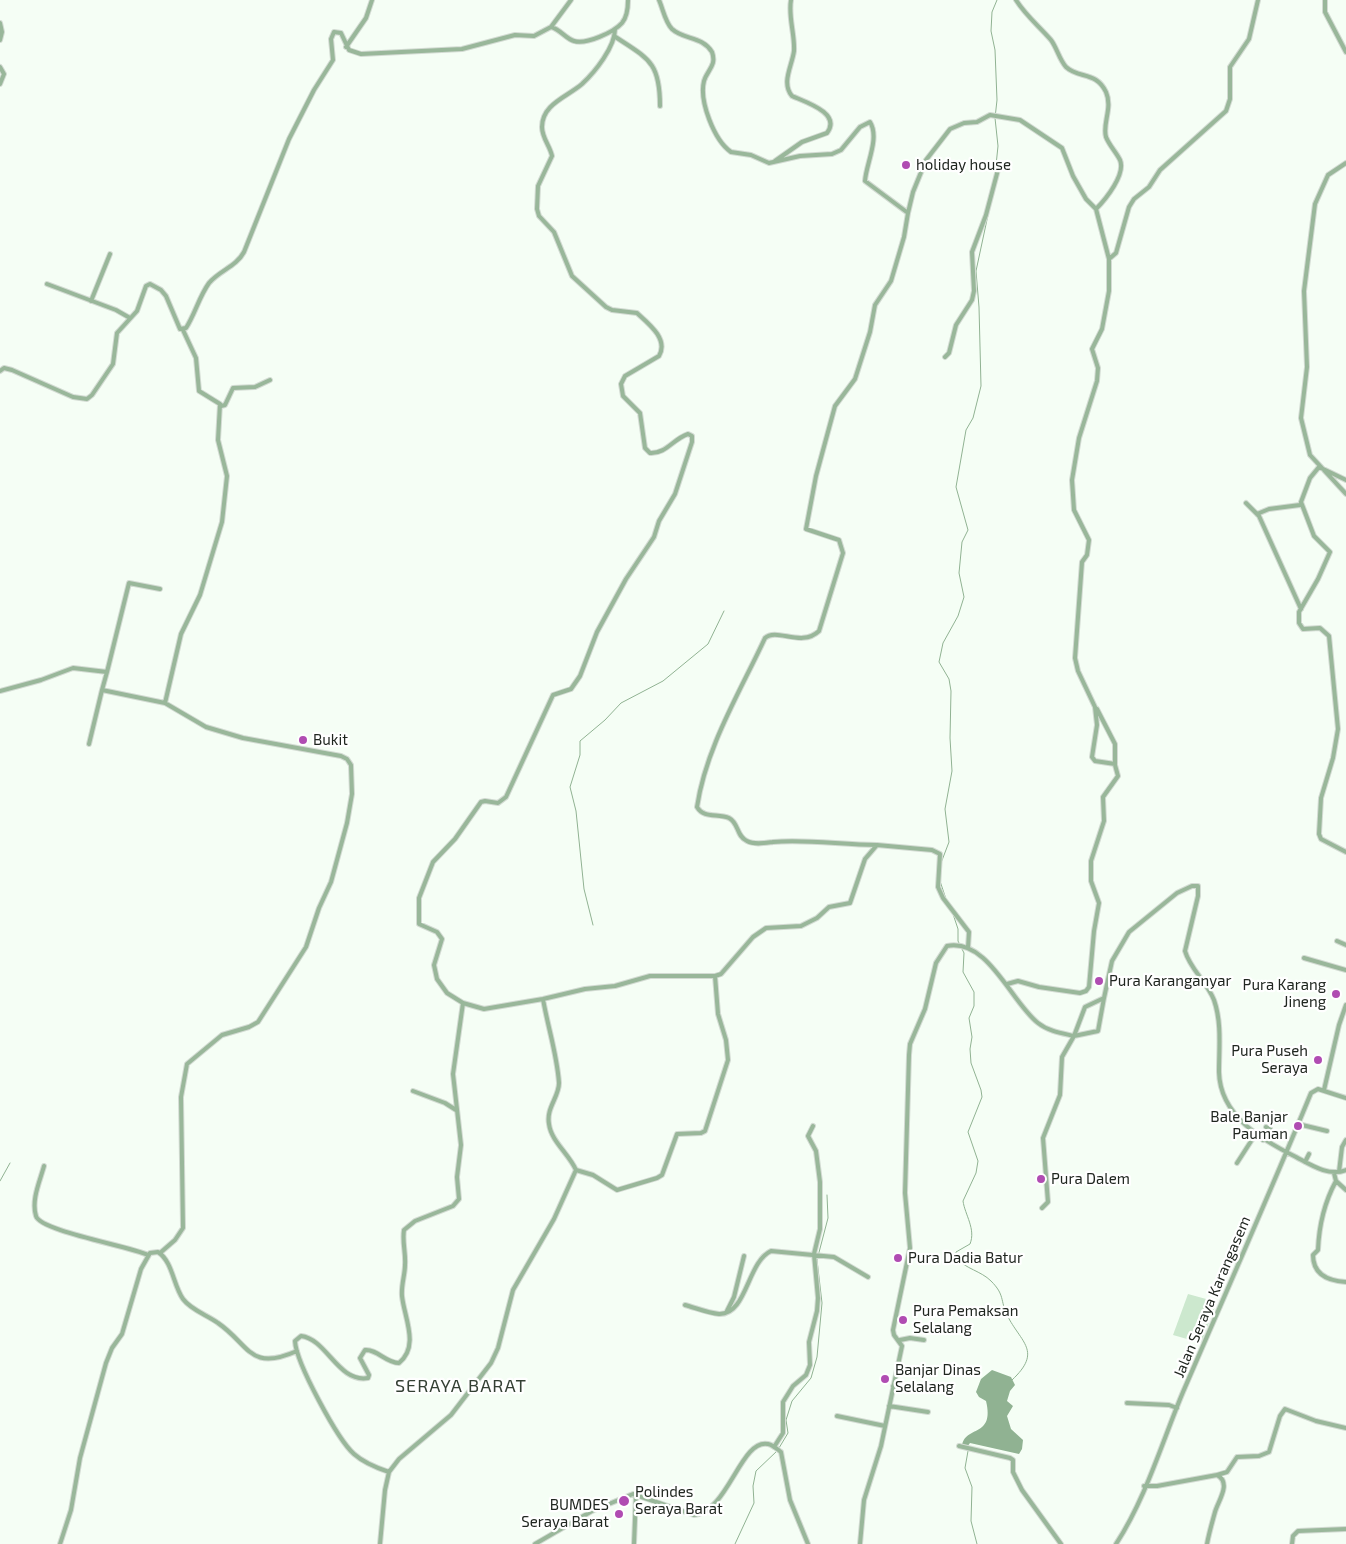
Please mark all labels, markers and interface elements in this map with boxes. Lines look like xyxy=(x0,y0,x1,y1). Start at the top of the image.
place label: holiday house xyxy=(916,156,1011,174)
marker: holiday house xyxy=(900,159,912,171)
place label: Bukit xyxy=(313,731,348,749)
marker: Bukit xyxy=(297,734,309,746)
place label: Pura Karanganyar xyxy=(1109,972,1231,990)
marker: Pura Karanganyar xyxy=(1093,975,1105,987)
place label: Pura Karang Jineng xyxy=(1243,976,1326,1011)
marker: Pura Karang Jineng xyxy=(1330,988,1342,1000)
place label: Pura Puseh Seraya xyxy=(1231,1042,1308,1077)
marker: Pura Puseh Seraya xyxy=(1312,1054,1324,1066)
place label: Bale Banjar Pauman xyxy=(1210,1108,1288,1143)
marker: Bale Banjar Pauman xyxy=(1292,1120,1304,1132)
place label: Pura Dalem xyxy=(1051,1170,1130,1188)
marker: Pura Dalem xyxy=(1035,1173,1047,1185)
street label: Jalan Seraya Karangasem xyxy=(1170,1214,1254,1380)
place label: Pura Dadia Batur xyxy=(908,1249,1023,1267)
marker: Pura Dadia Batur xyxy=(892,1252,904,1264)
place label: Pura Pemaksan Selalang xyxy=(913,1302,1018,1337)
marker: Pura Pemaksan Selalang xyxy=(897,1314,909,1326)
place label: Banjar Dinas Selalang xyxy=(895,1361,981,1396)
marker: Banjar Dinas Selalang xyxy=(879,1373,891,1385)
district label: SERAYA BARAT xyxy=(393,1375,529,1397)
place label: Polindes Seraya Barat xyxy=(635,1483,723,1518)
marker: Polindes Seraya Barat xyxy=(617,1494,631,1508)
place label: BUMDES Seraya Barat xyxy=(521,1496,609,1531)
marker: BUMDES Seraya Barat xyxy=(613,1508,625,1520)

